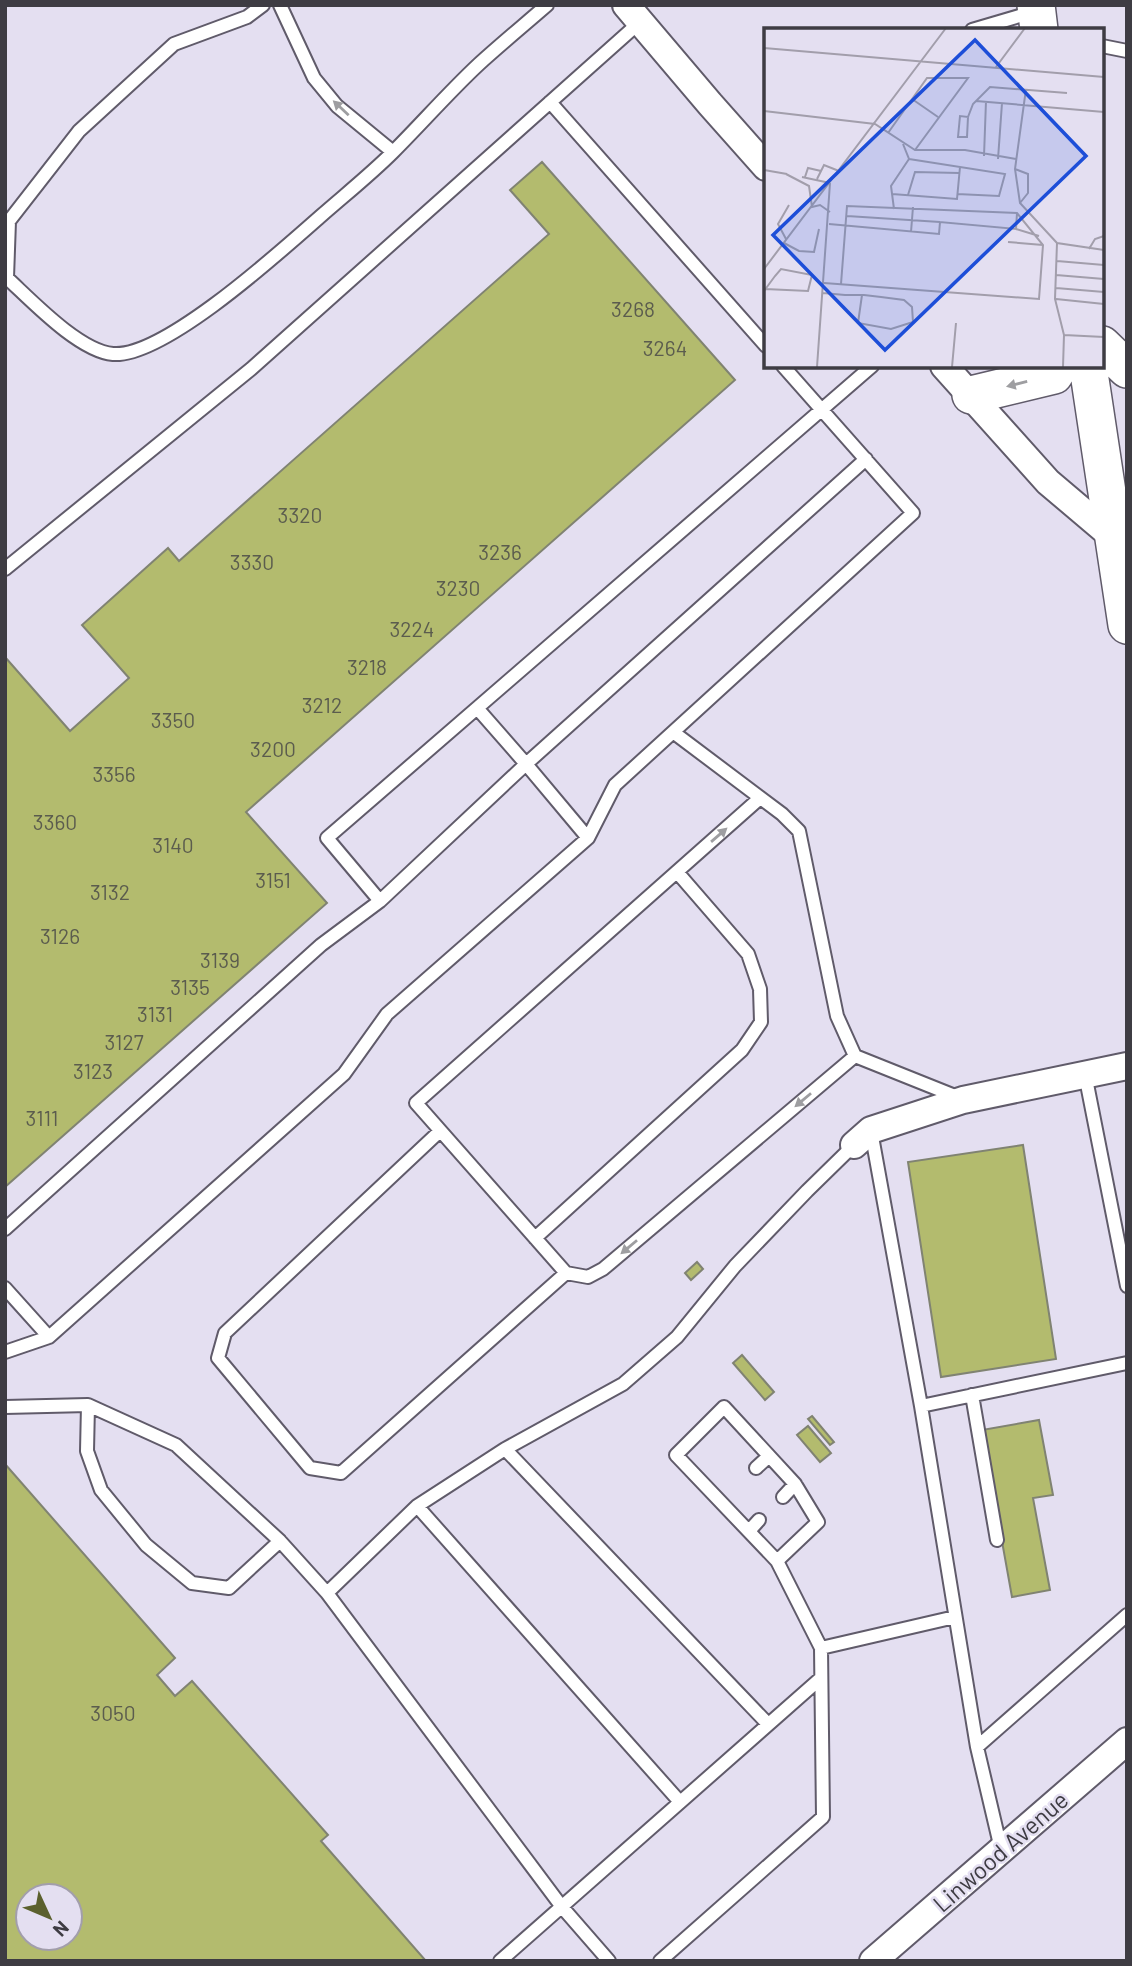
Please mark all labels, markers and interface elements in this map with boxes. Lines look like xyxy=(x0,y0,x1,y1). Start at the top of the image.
inset map xyxy=(764,28,1104,368)
one-way arrow xyxy=(332,100,350,116)
house number: 3268 xyxy=(611,296,655,321)
house number: 3264 xyxy=(643,335,687,360)
one-way arrow xyxy=(1006,379,1028,390)
house number: 3320 xyxy=(278,502,322,527)
house number: 3236 xyxy=(478,539,522,564)
house number: 3330 xyxy=(230,549,274,574)
house number: 3230 xyxy=(436,575,480,600)
house number: 3224 xyxy=(390,616,434,641)
house number: 3218 xyxy=(347,654,387,679)
house number: 3212 xyxy=(302,692,342,717)
house number: 3350 xyxy=(151,707,195,732)
house number: 3200 xyxy=(250,736,296,761)
house number: 3356 xyxy=(92,761,136,786)
house number: 3360 xyxy=(33,809,77,834)
one-way arrow xyxy=(710,828,727,843)
house number: 3140 xyxy=(152,832,194,857)
house number: 3151 xyxy=(255,867,291,892)
house number: 3132 xyxy=(90,879,130,904)
house number: 3126 xyxy=(40,923,80,948)
house number: 3139 xyxy=(200,947,240,972)
house number: 3135 xyxy=(170,974,210,999)
house number: 3131 xyxy=(137,1001,173,1026)
house number: 3127 xyxy=(104,1029,144,1054)
house number: 3123 xyxy=(73,1058,113,1083)
one-way arrow xyxy=(794,1092,811,1107)
house number: 3111 xyxy=(26,1105,58,1130)
one-way arrow xyxy=(620,1239,638,1255)
house number: 3050 xyxy=(90,1700,136,1725)
street label: Linwood Avenue xyxy=(926,1784,1074,1918)
north arrow xyxy=(14,1882,84,1952)
text: N xyxy=(49,1917,74,1942)

